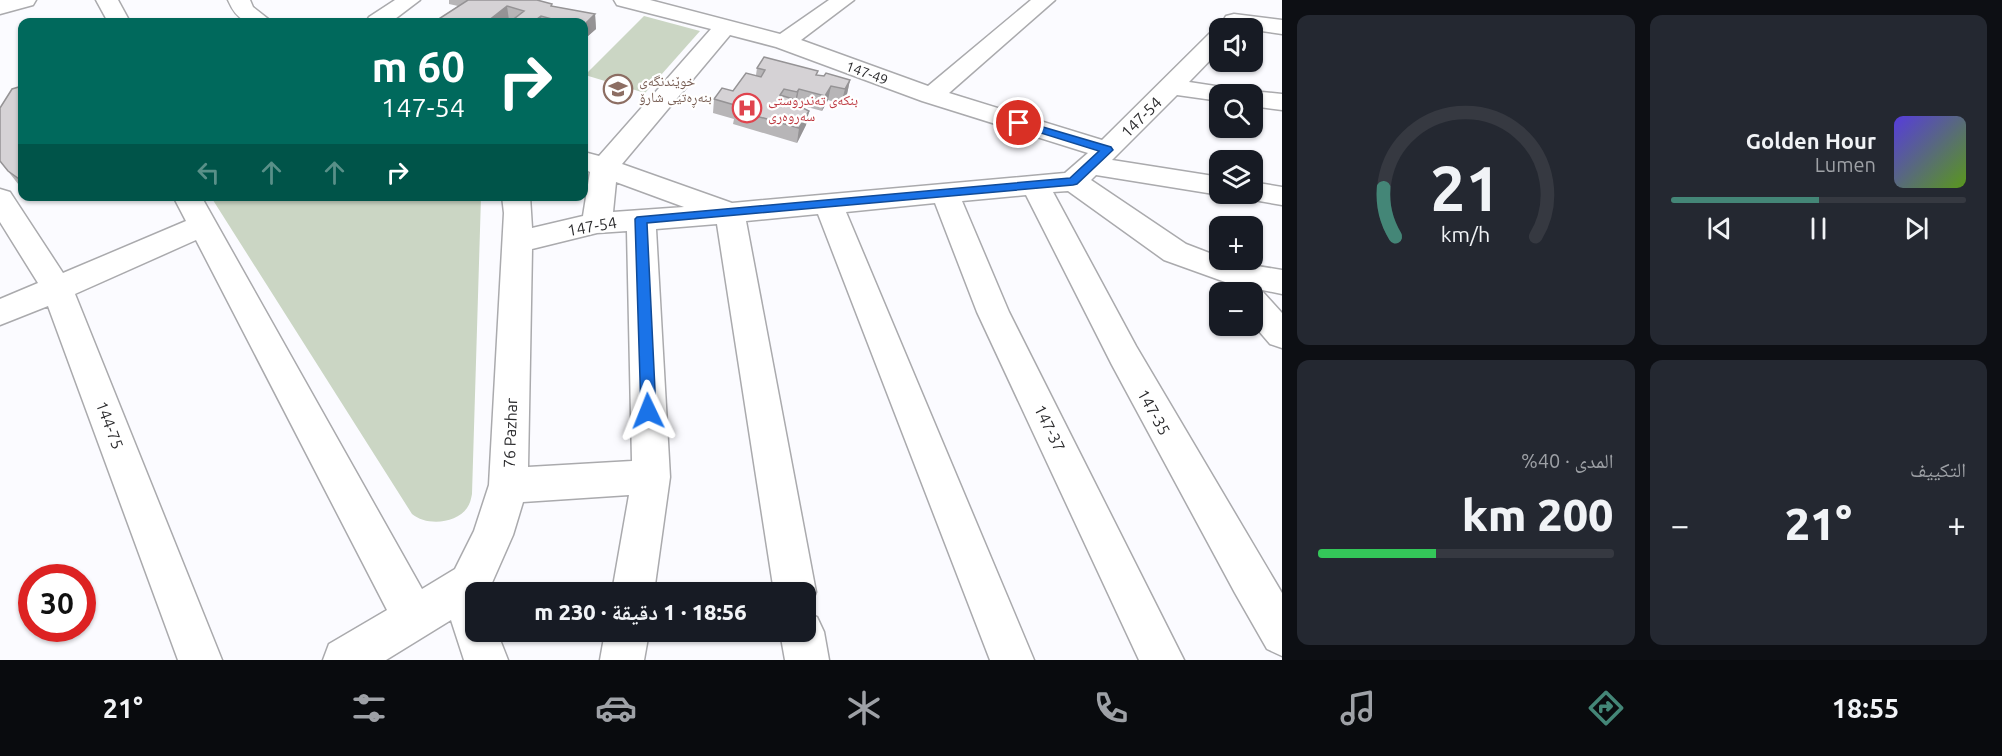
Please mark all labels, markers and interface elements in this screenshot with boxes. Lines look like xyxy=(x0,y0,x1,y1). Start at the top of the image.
map controls xyxy=(1209,18,1263,336)
button: sound xyxy=(1209,18,1263,72)
icon: right xyxy=(486,42,564,120)
text: 60 m xyxy=(371,43,465,90)
street label: 147-49 xyxy=(844,58,890,88)
school or university icon: خوێندنگەی بنەڕەتیی شارۆ xyxy=(602,73,634,105)
place label: خوێندنگەی بنەڕەتیی شارۆ xyxy=(639,73,712,109)
button: search xyxy=(1209,84,1263,138)
text: 147-54 xyxy=(381,92,465,122)
hospital icon: بنکەی تەندروستی سەروەری xyxy=(731,92,763,124)
place label: بنکەی تەندروستی سەروەری xyxy=(768,92,858,125)
street label: 147-54 xyxy=(1117,93,1165,141)
pin xyxy=(993,97,1044,148)
icon: arrive xyxy=(1002,106,1035,139)
text: Golden Hour xyxy=(1746,128,1876,153)
button: layers xyxy=(1209,150,1263,204)
text: 21 xyxy=(1431,153,1501,223)
text: Lumen xyxy=(1815,153,1876,176)
icon: left xyxy=(192,156,225,189)
icon: ahead xyxy=(255,156,288,189)
icon: ahead xyxy=(318,156,351,189)
icon: right xyxy=(381,156,414,189)
icon: previous xyxy=(1703,212,1736,245)
icon: pause xyxy=(1802,212,1835,245)
icon: next xyxy=(1900,212,1933,245)
street label: 147-54 xyxy=(566,213,618,239)
button: + xyxy=(1209,216,1263,270)
text: km/h xyxy=(1441,223,1490,247)
button: − xyxy=(1209,282,1263,336)
position arrow xyxy=(616,379,680,443)
street label: 147-35 xyxy=(1134,386,1174,438)
street label: 76 Pazhar xyxy=(500,398,520,468)
street label: 144-75 xyxy=(93,399,127,451)
street label: 147-37 xyxy=(1031,402,1069,454)
text: المدى · 40% xyxy=(1521,449,1614,472)
text: التكييف xyxy=(1910,458,1966,481)
text: 200 km xyxy=(1462,489,1614,540)
text: 21° xyxy=(1785,498,1852,549)
text: − xyxy=(1671,506,1689,543)
text: + xyxy=(1947,506,1966,543)
speed limit sign: 30 xyxy=(18,564,96,642)
text: 18:56 · 1 دقيقة · 230 m xyxy=(534,599,747,624)
icon: filters xyxy=(348,687,390,729)
icon: car xyxy=(595,687,637,729)
icon: climate xyxy=(843,687,885,729)
icon: phone xyxy=(1090,687,1132,729)
icon: music xyxy=(1337,687,1379,729)
icon: directions xyxy=(1585,687,1627,729)
text: 21° xyxy=(103,693,143,723)
text: 18:55 xyxy=(1832,693,1899,723)

